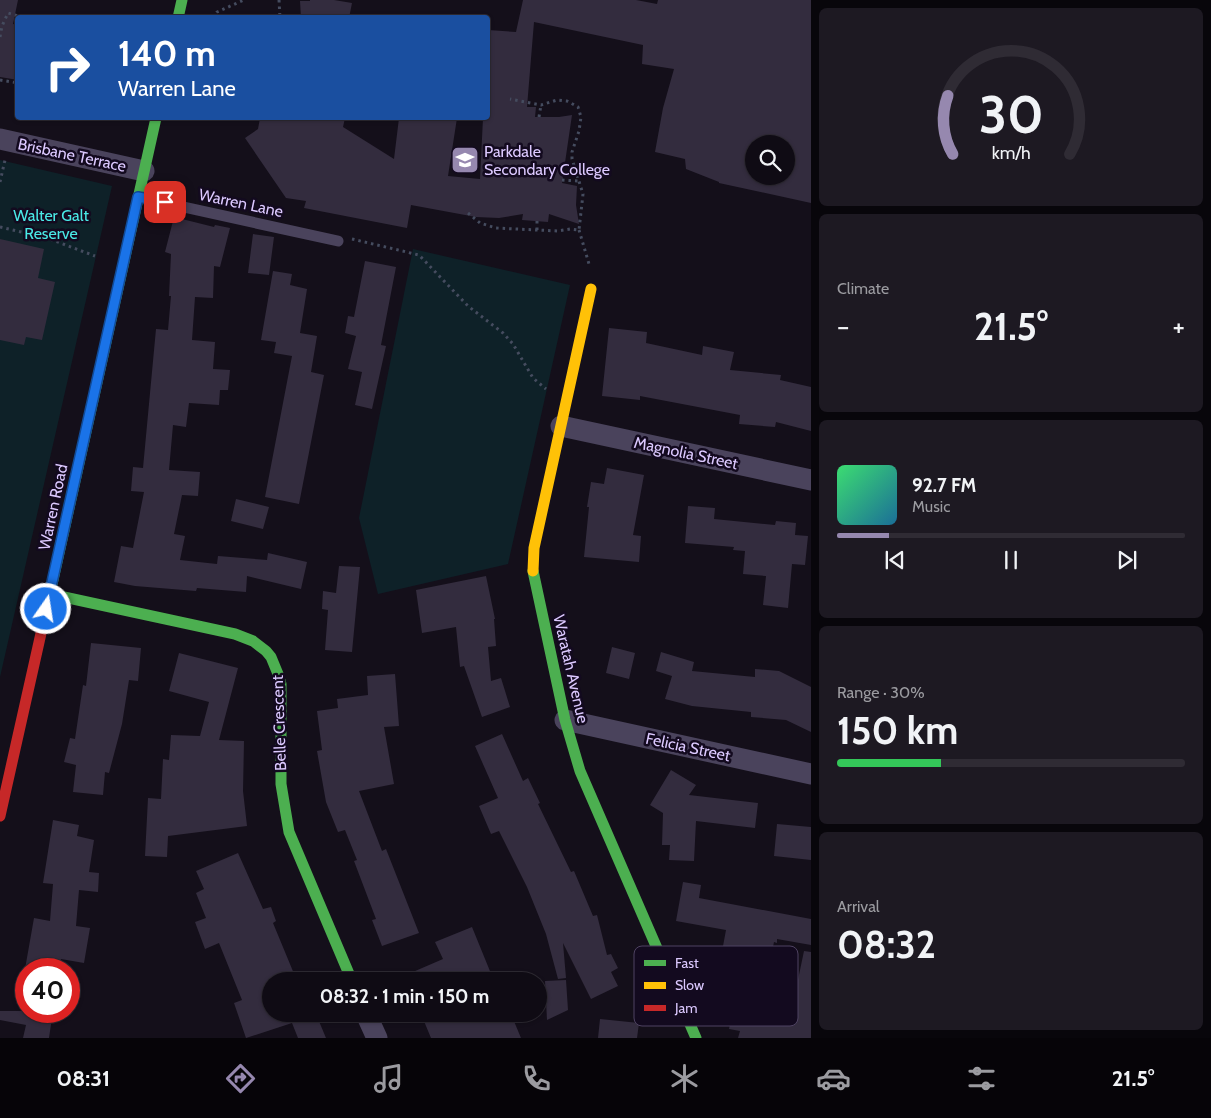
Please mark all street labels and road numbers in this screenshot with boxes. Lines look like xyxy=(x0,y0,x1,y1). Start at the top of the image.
street label: Brisbane Terrace xyxy=(16,134,128,176)
street label: Warren Lane xyxy=(197,185,285,221)
street label: Magnolia Street xyxy=(632,433,740,473)
street label: Warren Road xyxy=(35,462,71,552)
street label: Waratah Avenue xyxy=(549,613,593,725)
street label: Belle Crescent xyxy=(268,674,290,771)
street label: Felicia Street xyxy=(644,729,733,765)

